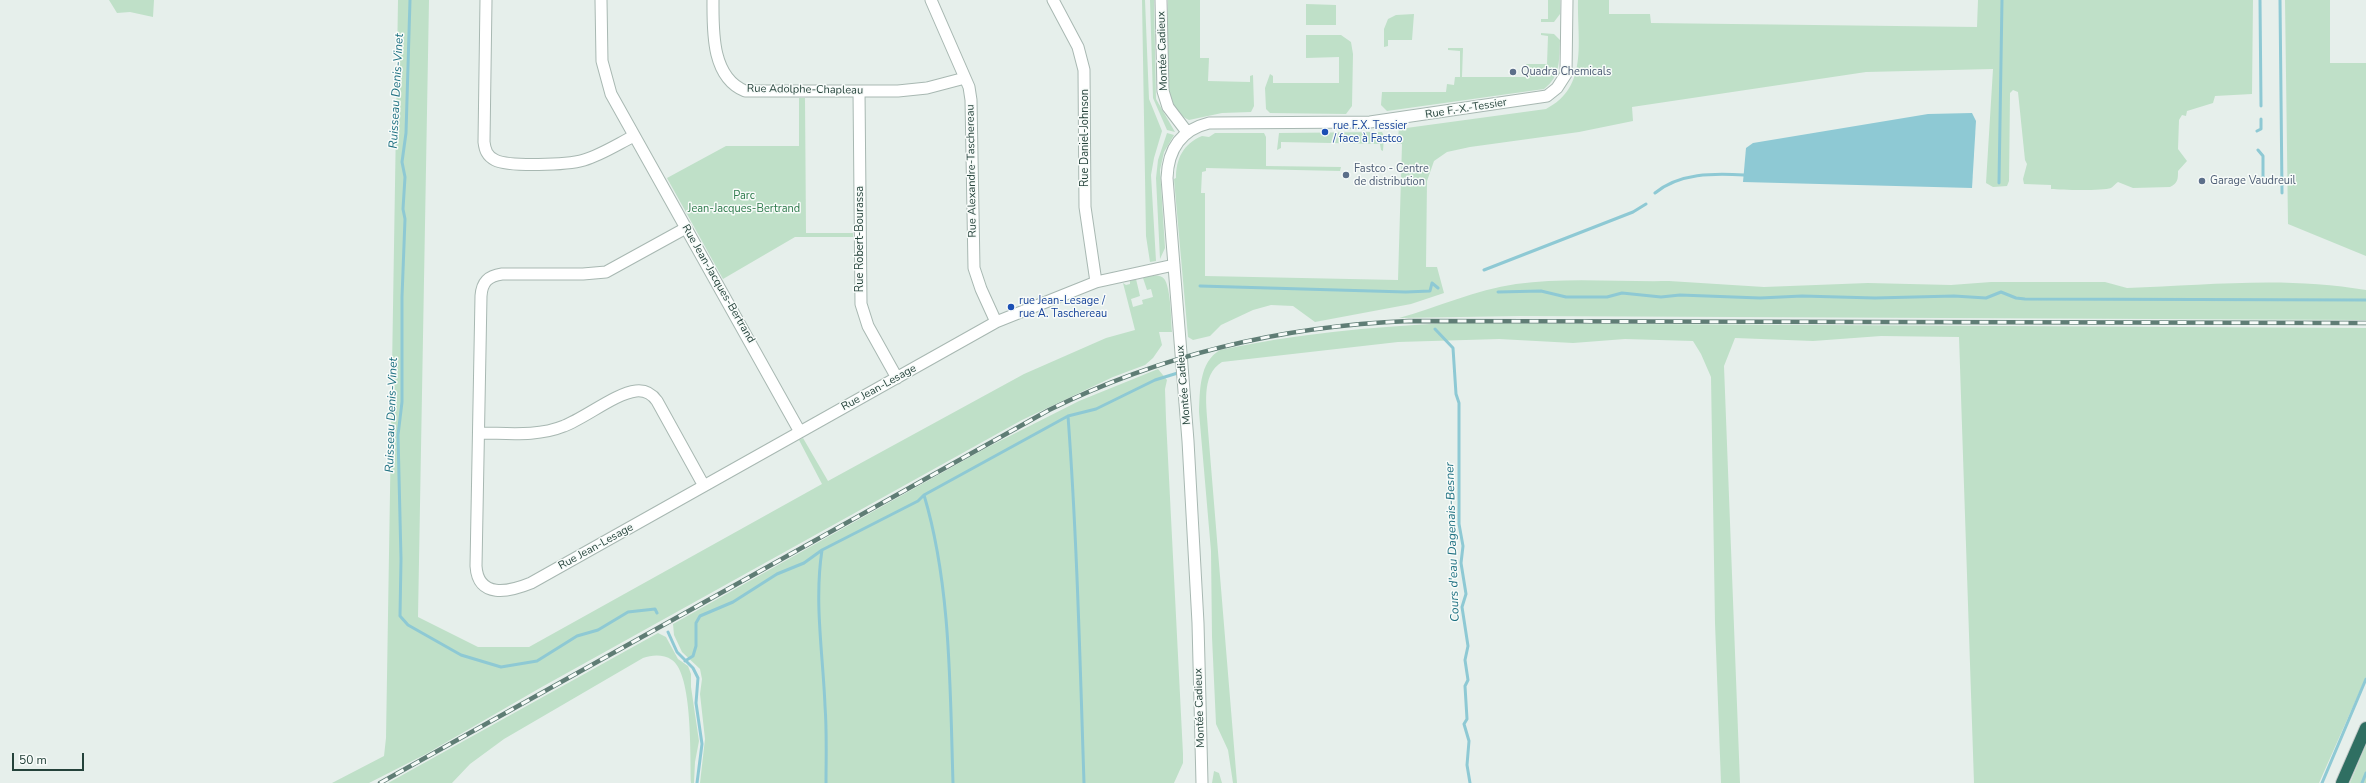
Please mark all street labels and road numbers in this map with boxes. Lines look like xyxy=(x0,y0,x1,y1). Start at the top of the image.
street label: Montée Cadieux xyxy=(1155,11,1171,91)
street label: Rue Adolphe-Chapleau xyxy=(747,82,863,98)
street label: Rue Daniel-Johnson xyxy=(1078,89,1092,187)
street label: Rue F.-X.-Tessier xyxy=(1424,96,1508,122)
street label: Rue Alexandre-Taschereau xyxy=(964,104,980,238)
street label: Rue Robert-Bourassa xyxy=(853,186,867,292)
street label: Rue Jean-Jacques-Bertrand xyxy=(679,222,757,346)
street label: Montée Cadieux xyxy=(1174,345,1194,425)
street label: Rue Jean-Lesage xyxy=(839,362,919,414)
street label: Rue Jean-Lesage xyxy=(556,521,636,573)
street label: Montée Cadieux xyxy=(1192,668,1208,748)

